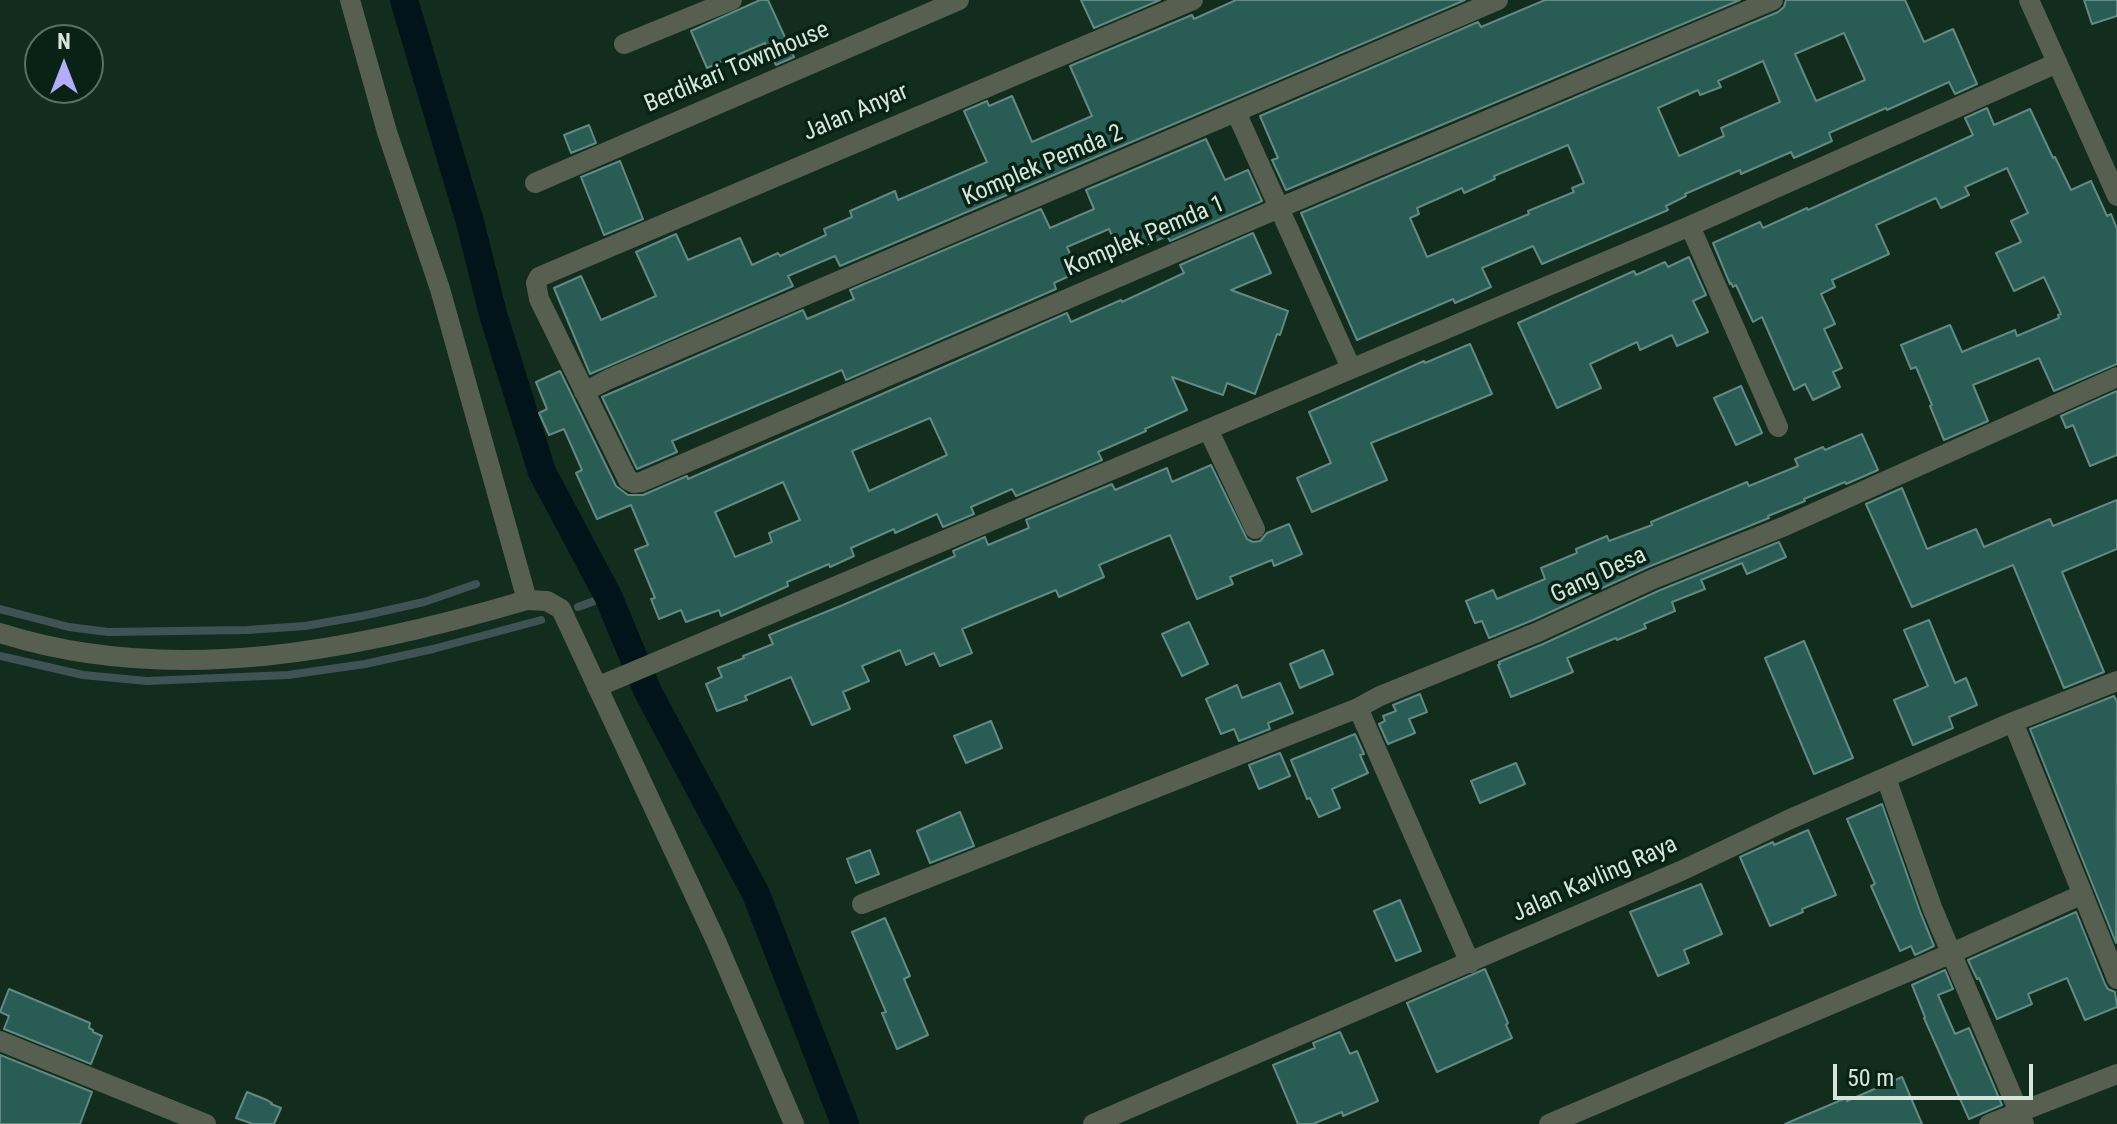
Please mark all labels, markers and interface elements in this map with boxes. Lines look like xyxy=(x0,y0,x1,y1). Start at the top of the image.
street label: Berdikari Townhouse xyxy=(640,16,834,120)
north arrow xyxy=(24,24,104,104)
text: N xyxy=(57,29,71,54)
street label: Jalan Anyar xyxy=(799,78,913,148)
street label: Komplek Pemda 2 xyxy=(959,119,1127,213)
street label: Komplek Pemda 1 xyxy=(1061,190,1229,284)
street label: Gang Desa xyxy=(1547,541,1651,611)
street label: Jalan Kavling Raya xyxy=(1508,831,1682,929)
scale bar xyxy=(1837,1048,2037,1098)
text: 50 m xyxy=(1847,1064,1894,1092)

